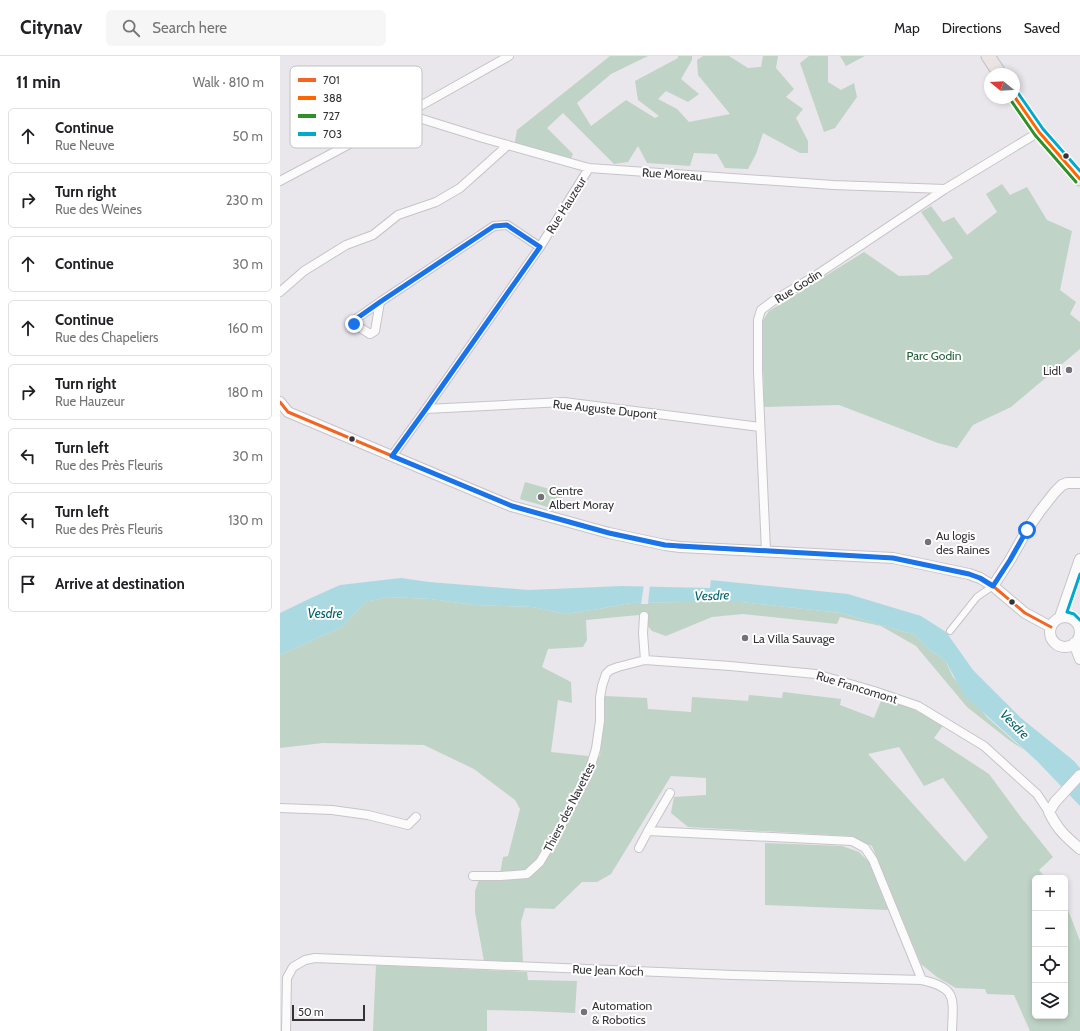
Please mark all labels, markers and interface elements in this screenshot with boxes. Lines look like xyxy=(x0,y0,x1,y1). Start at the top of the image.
search box xyxy=(106,10,386,46)
text: Citynav xyxy=(20,16,82,39)
icon: search xyxy=(120,17,142,39)
text: Search here xyxy=(152,19,227,37)
text: Map xyxy=(894,19,920,37)
text: Directions xyxy=(942,19,1002,37)
text: Saved xyxy=(1024,19,1060,37)
legend xyxy=(290,66,422,148)
north arrow xyxy=(984,68,1020,104)
text: 11 min xyxy=(16,72,61,92)
text: 701 xyxy=(323,73,340,87)
text: Walk · 810 m xyxy=(193,74,264,90)
text: 388 xyxy=(323,91,342,105)
text: 727 xyxy=(323,109,340,123)
text: Continue xyxy=(55,119,114,137)
icon: ahead xyxy=(17,125,39,147)
text: 703 xyxy=(323,127,342,141)
text: 50 m xyxy=(233,128,263,144)
text: Rue Neuve xyxy=(55,137,114,153)
unlabelled marker xyxy=(1061,151,1071,161)
street label: Rue Moreau xyxy=(641,164,703,184)
street label: Rue Hauzeur xyxy=(543,174,590,236)
text: Turn right xyxy=(55,183,116,201)
icon: right xyxy=(17,189,39,211)
text: 230 m xyxy=(226,192,263,208)
text: Rue des Weines xyxy=(55,201,142,217)
icon: ahead xyxy=(17,253,39,275)
text: Continue xyxy=(55,255,114,273)
text: 30 m xyxy=(233,256,263,272)
street label: Rue Godin xyxy=(772,266,825,306)
text: Continue xyxy=(55,311,114,329)
route end xyxy=(345,315,363,333)
icon: ahead xyxy=(17,317,39,339)
text: 160 m xyxy=(228,320,263,336)
text: Rue des Chapeliers xyxy=(55,329,158,345)
park label: Parc Godin xyxy=(907,348,962,363)
place label: Lidl xyxy=(1043,363,1061,378)
marker: Lidl xyxy=(1064,365,1074,375)
text: Turn right xyxy=(55,375,116,393)
icon: right xyxy=(17,381,39,403)
text: 180 m xyxy=(227,384,263,400)
text: Rue Hauzeur xyxy=(55,393,125,409)
street label: Rue Auguste Dupont xyxy=(552,396,658,422)
unlabelled marker xyxy=(347,434,357,444)
text: Turn left xyxy=(55,439,109,457)
icon: left xyxy=(17,445,39,467)
text: 30 m xyxy=(233,448,263,464)
text: Rue des Près Fleuris xyxy=(55,457,163,473)
place label: Centre Albert Moray xyxy=(549,483,614,512)
marker: Centre Albert Moray xyxy=(536,492,546,502)
text: Turn left xyxy=(55,503,109,521)
icon: left xyxy=(17,509,39,531)
text: 130 m xyxy=(228,512,263,528)
text: Rue des Près Fleuris xyxy=(55,521,163,537)
route start xyxy=(1018,521,1036,539)
place label: Au logis des Raines xyxy=(936,528,990,557)
marker: Au logis des Raines xyxy=(923,537,933,547)
icon: arrive xyxy=(17,573,39,595)
text: Arrive at destination xyxy=(55,575,185,593)
water label: Vesdre xyxy=(694,586,730,604)
unlabelled marker xyxy=(1007,597,1017,607)
water label: Vesdre xyxy=(308,605,342,621)
place label: La Villa Sauvage xyxy=(753,631,835,646)
marker: La Villa Sauvage xyxy=(740,633,750,643)
street label: Rue Francomont xyxy=(815,668,899,706)
water label: Vesdre xyxy=(997,706,1033,742)
street label: Thiers des Navettes xyxy=(540,760,598,854)
map controls xyxy=(1032,875,1068,1019)
button: + xyxy=(1032,875,1068,911)
button: − xyxy=(1032,911,1068,947)
button: locate xyxy=(1032,947,1068,983)
street label: Rue Jean Koch xyxy=(572,961,644,979)
button: layers xyxy=(1032,983,1068,1019)
place label: Automation & Robotics xyxy=(592,998,652,1027)
scale bar xyxy=(292,1003,365,1022)
text: 50 m xyxy=(298,1005,324,1019)
marker: Automation & Robotics xyxy=(579,1007,589,1017)

